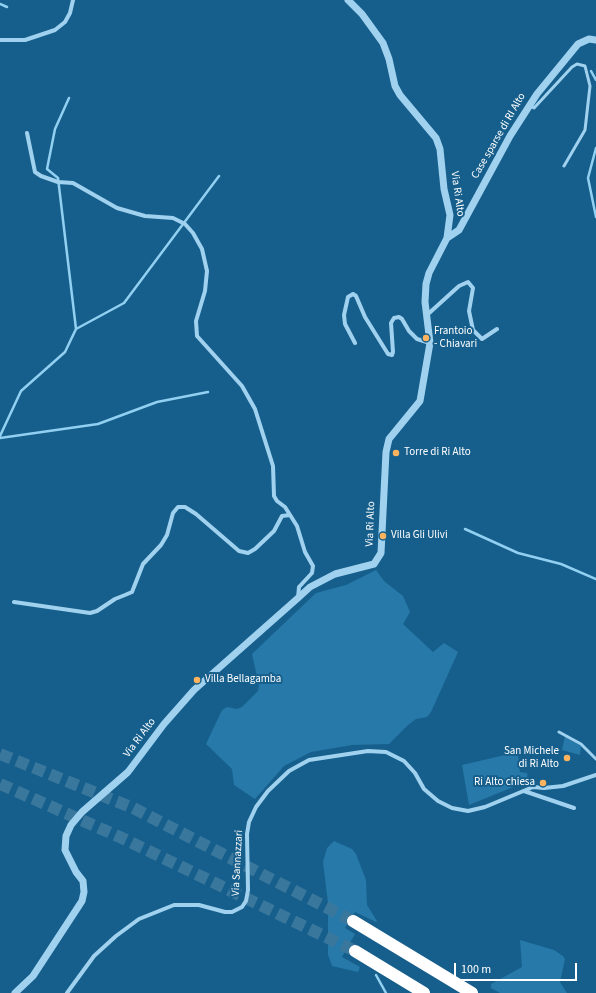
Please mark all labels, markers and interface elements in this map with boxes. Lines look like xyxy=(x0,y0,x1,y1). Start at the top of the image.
street label: Case sparse di RI Alto xyxy=(469,91,529,181)
street label: Via Ri Alto xyxy=(447,171,467,217)
place label: Frantoio - Chiavari xyxy=(434,325,477,351)
marker: Frantoio - Chiavari xyxy=(421,333,431,343)
place label: Torre di Ri Alto xyxy=(404,446,471,460)
marker: Torre di Ri Alto xyxy=(391,448,401,458)
street label: Via Ri Alto xyxy=(364,501,378,547)
place label: Villa Gli Ulivi xyxy=(391,529,448,543)
marker: Villa Gli Ulivi xyxy=(378,531,388,541)
place label: Villa Bellagamba xyxy=(205,673,281,687)
marker: Villa Bellagamba xyxy=(192,675,202,685)
street label: Via Ri Alto xyxy=(121,716,159,760)
place label: San Michele di Ri Alto xyxy=(504,745,559,771)
marker: San Michele di Ri Alto xyxy=(562,753,572,763)
place label: Ri Alto chiesa xyxy=(474,776,535,790)
marker: Ri Alto chiesa xyxy=(538,778,548,788)
street label: Via Sannazzari xyxy=(230,830,246,896)
scale bar xyxy=(456,955,579,981)
text: 100 m xyxy=(461,961,491,978)

